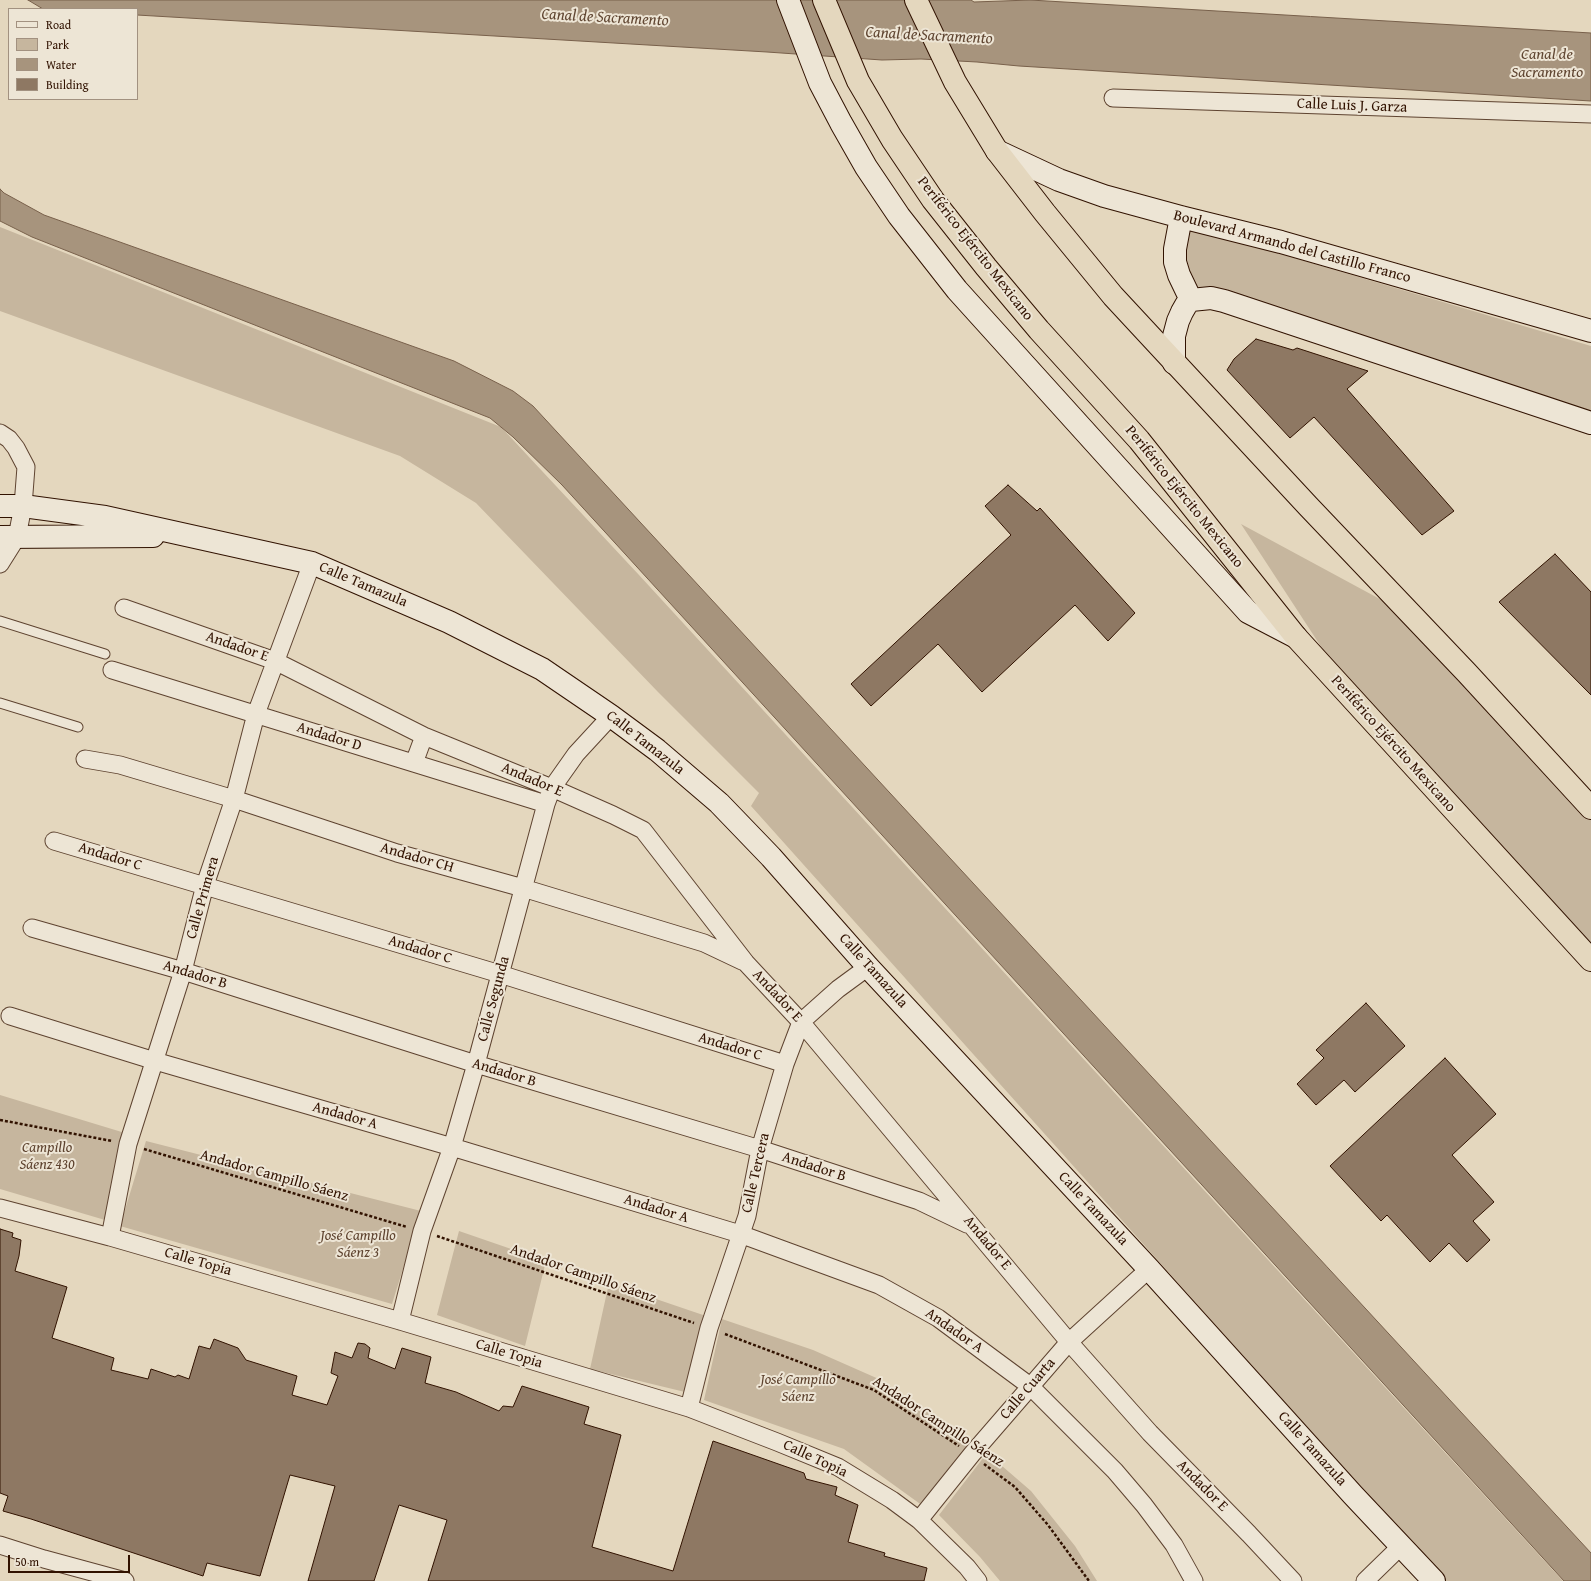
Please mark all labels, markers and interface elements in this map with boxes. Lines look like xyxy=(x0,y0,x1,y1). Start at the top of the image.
water label: Canal de Sacramento xyxy=(541,5,669,31)
legend xyxy=(8,8,138,100)
text: Road xyxy=(46,16,71,33)
water label: Canal de Sacramento xyxy=(865,23,993,49)
text: Park xyxy=(46,36,69,53)
water label: Canal de Sacramento xyxy=(1511,45,1583,83)
text: Water xyxy=(46,56,76,73)
text: Building xyxy=(46,76,89,93)
street label: Calle Luis J. Garza xyxy=(1297,95,1407,117)
street label: Periférico Ejército Mexicano xyxy=(913,173,1037,325)
street label: Boulevard Armando del Castillo Franco xyxy=(1171,207,1413,287)
street label: Periférico Ejército Mexicano xyxy=(1121,422,1247,572)
street label: Calle Tamazula xyxy=(316,558,410,612)
street label: Andador E xyxy=(203,628,271,666)
street label: Periférico Ejército Mexicano xyxy=(1327,672,1459,816)
street label: Calle Tamazula xyxy=(602,707,688,779)
street label: Andador D xyxy=(294,719,364,755)
street label: Andador E xyxy=(498,759,566,801)
street label: Andador C xyxy=(76,839,144,875)
street label: Andador CH xyxy=(378,839,456,877)
street label: Calle Primera xyxy=(183,855,223,941)
street label: Calle Tamazula xyxy=(835,930,911,1012)
street label: Andador C xyxy=(386,932,454,968)
street label: Calle Segunda xyxy=(474,954,514,1044)
street label: Andador B xyxy=(161,957,229,993)
street label: Andador E xyxy=(748,966,806,1026)
street label: Andador C xyxy=(696,1029,764,1065)
street label: Andador B xyxy=(470,1055,538,1091)
street label: Andador A xyxy=(310,1098,380,1134)
street label: Calle Tercera xyxy=(738,1131,774,1215)
park label: Campillo Sáenz 430 xyxy=(20,1139,74,1174)
street label: Andador Campillo Sáenz xyxy=(198,1146,350,1206)
street label: Andador B xyxy=(780,1148,848,1186)
street label: Calle Tamazula xyxy=(1054,1168,1132,1250)
street label: Andador A xyxy=(621,1191,691,1227)
street label: Andador E xyxy=(959,1212,1015,1274)
park label: José Campillo Sáenz 3 xyxy=(320,1227,396,1262)
street label: Andador Campillo Sáenz xyxy=(508,1241,658,1307)
street label: Calle Topia xyxy=(162,1244,234,1280)
street label: Andador A xyxy=(921,1304,987,1358)
street label: Calle Topia xyxy=(473,1335,545,1373)
street label: Calle Cuarta xyxy=(996,1354,1060,1424)
park label: José Campillo Sáenz xyxy=(760,1371,836,1406)
street label: Andador Campillo Sáenz xyxy=(869,1373,1007,1471)
street label: Calle Tamazula xyxy=(1274,1408,1350,1490)
street label: Calle Topia xyxy=(780,1436,850,1482)
street label: Andador E xyxy=(1173,1457,1231,1515)
scale bar xyxy=(10,1547,132,1573)
text: 50 m xyxy=(15,1553,39,1570)

